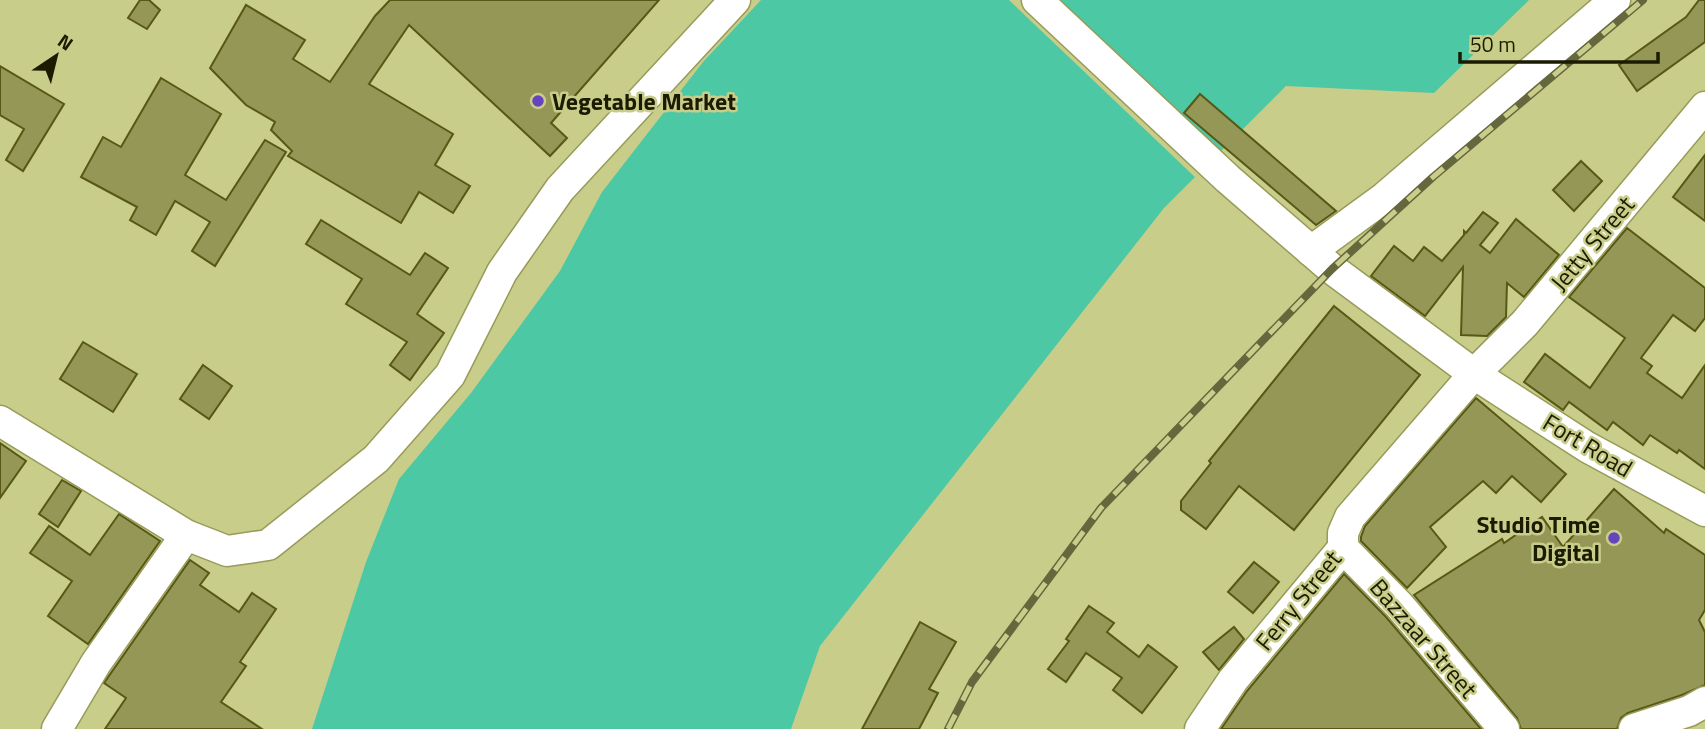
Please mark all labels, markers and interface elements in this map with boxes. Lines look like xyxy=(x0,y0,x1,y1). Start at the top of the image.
north arrow xyxy=(21,21,91,91)
scale bar xyxy=(1460,21,1658,65)
text: N xyxy=(52,26,80,57)
text: 50 m xyxy=(1470,28,1516,60)
place label: Vegetable Market xyxy=(552,83,736,119)
marker: Vegetable Market xyxy=(530,93,546,109)
street label: Jetty Street xyxy=(1541,187,1643,298)
street label: Fort Road xyxy=(1536,404,1640,486)
place label: Studio Time Digital xyxy=(1476,506,1600,570)
marker: Studio Time Digital xyxy=(1606,530,1622,546)
street label: Ferry Street xyxy=(1246,542,1350,658)
street label: Bazzaar Street xyxy=(1362,570,1487,706)

